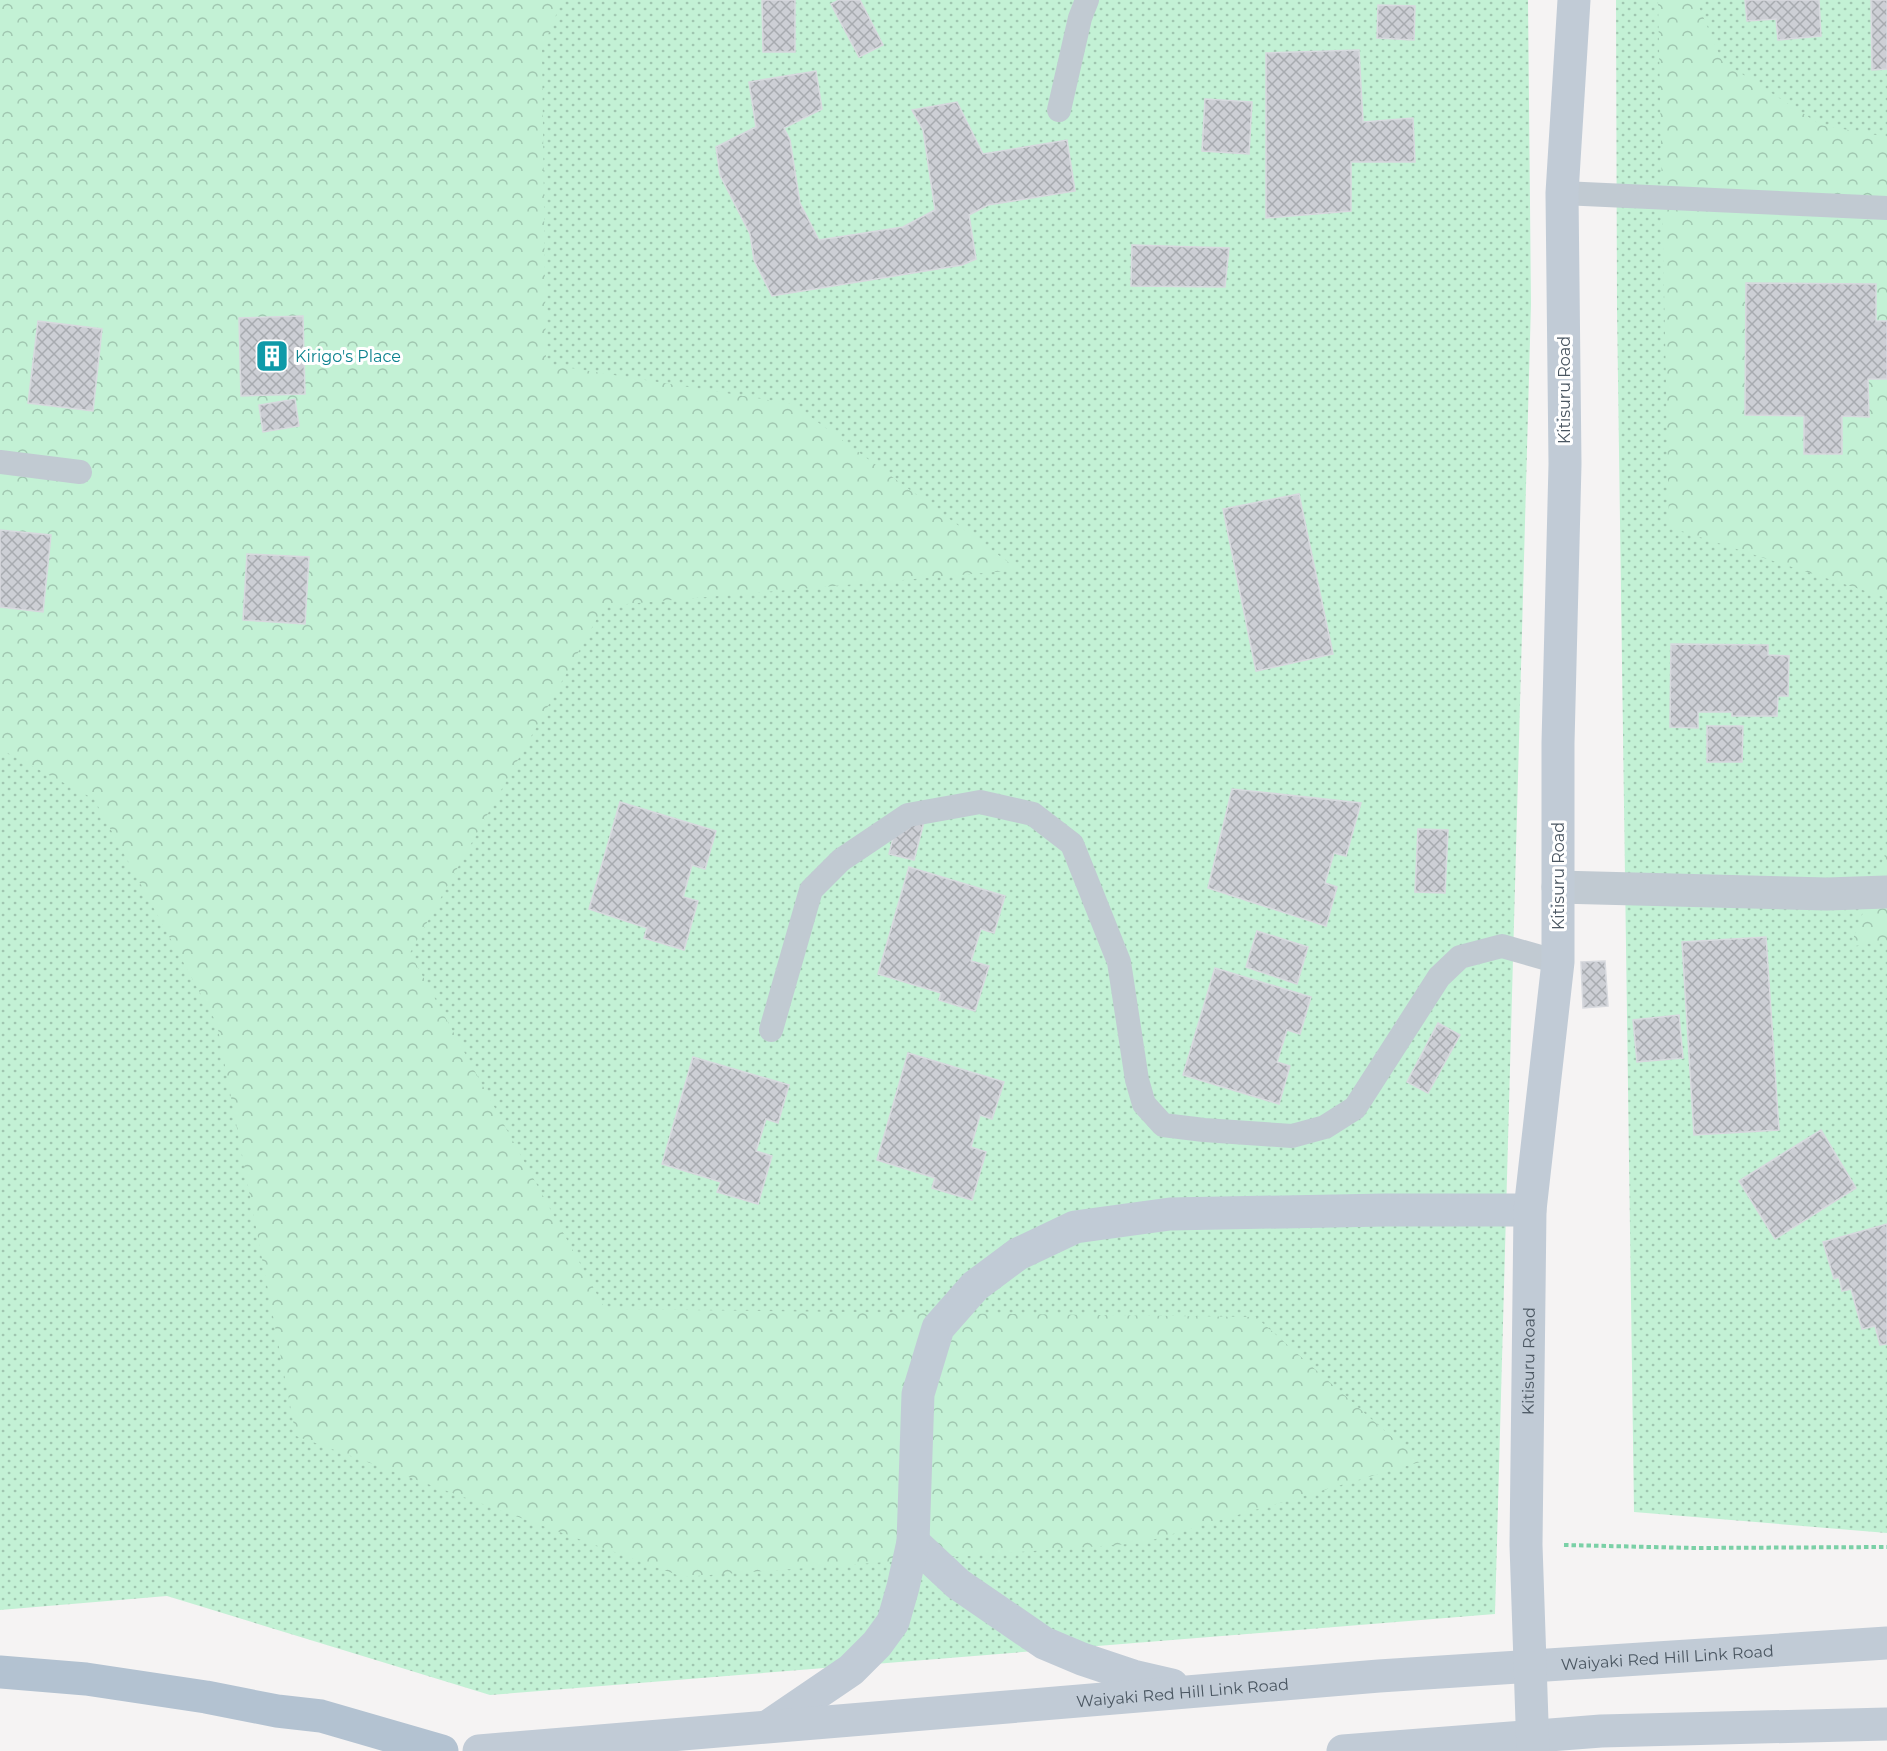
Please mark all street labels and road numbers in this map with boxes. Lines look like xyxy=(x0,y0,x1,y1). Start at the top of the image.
street label: Kitisuru Road xyxy=(1555,336,1574,444)
street label: Kitisuru Road xyxy=(1549,822,1568,930)
street label: Kitisuru Road xyxy=(1518,1307,1538,1415)
street label: Waiyaki Red Hill Link Road xyxy=(1560,1641,1774,1674)
street label: Waiyaki Red Hill Link Road xyxy=(1076,1674,1290,1711)

